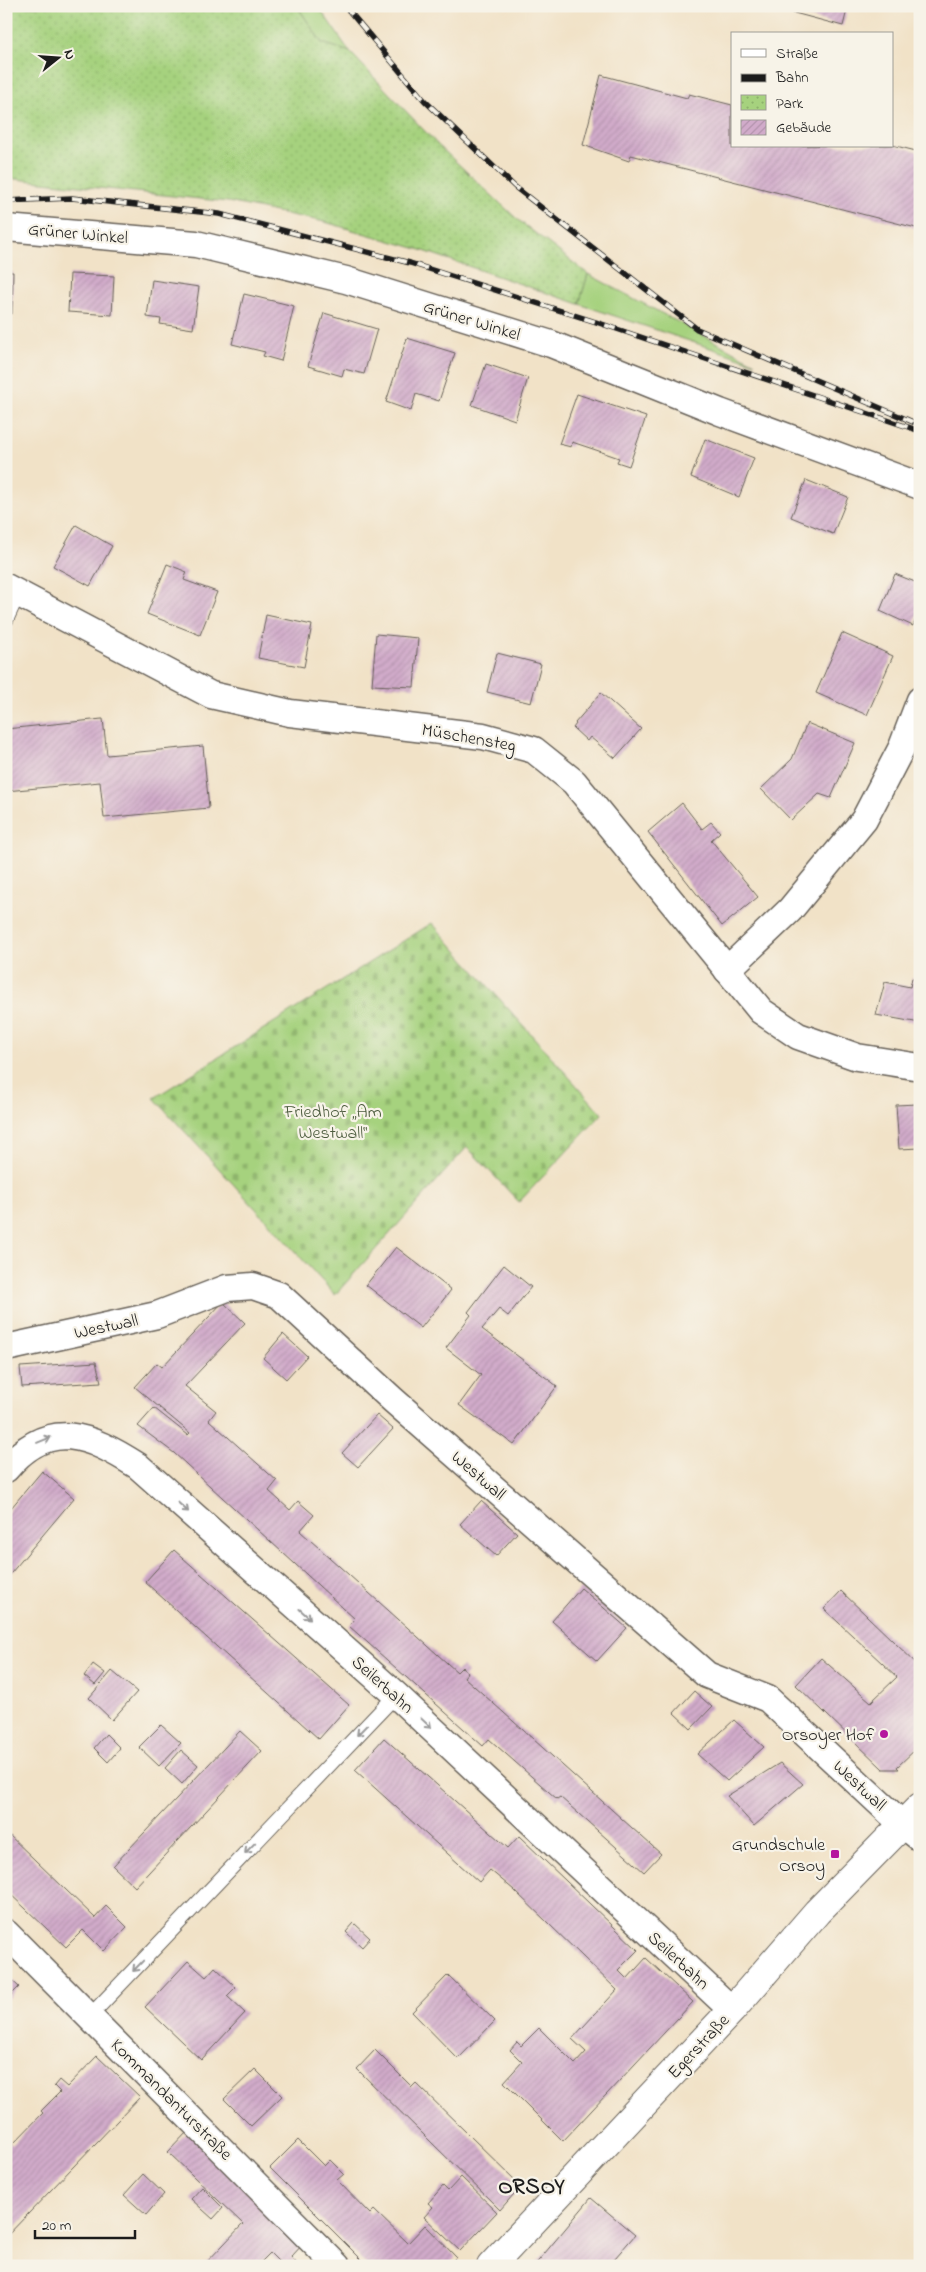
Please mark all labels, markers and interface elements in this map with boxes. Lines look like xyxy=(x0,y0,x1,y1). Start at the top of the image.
north arrow xyxy=(32,32,82,82)
legend xyxy=(731,32,894,148)
text: Straße xyxy=(776,43,818,65)
text: N xyxy=(58,47,80,62)
text: Bahn xyxy=(775,67,809,89)
text: Park xyxy=(776,93,804,115)
text: Gebäude xyxy=(776,117,832,139)
street label: Grüner Winkel xyxy=(27,218,129,252)
street label: Grüner Winkel xyxy=(420,295,523,349)
street label: Müschensteg xyxy=(419,718,518,761)
park label: Friedhof „Am Westwall“ xyxy=(283,1100,382,1147)
street label: Westwall xyxy=(72,1309,141,1347)
one-way arrow xyxy=(36,1435,52,1444)
street label: Westwall xyxy=(445,1445,511,1508)
one-way arrow xyxy=(177,1501,190,1512)
one-way arrow xyxy=(298,1609,311,1620)
street label: Seilerbahn xyxy=(345,1650,419,1721)
one-way arrow xyxy=(420,1717,432,1729)
place label: Orsoyer Hof xyxy=(782,1723,875,1749)
one-way arrow xyxy=(356,1724,368,1736)
marker: Orsoyer Hof xyxy=(878,1728,890,1740)
street label: Westwall xyxy=(826,1755,891,1818)
place label: Grundschule Orsoy xyxy=(732,1833,826,1880)
one-way arrow xyxy=(244,1842,256,1854)
marker: Grundschule Orsoy xyxy=(829,1848,841,1860)
street label: Seilerbahn xyxy=(641,1926,714,1997)
one-way arrow xyxy=(132,1959,144,1972)
street label: Egerstraße xyxy=(662,2008,738,2086)
street label: Kommandanturstraße xyxy=(104,2034,238,2168)
district label: ORSOY xyxy=(498,2172,566,2204)
scale bar xyxy=(35,2207,135,2239)
text: 20 m xyxy=(42,2215,72,2237)

